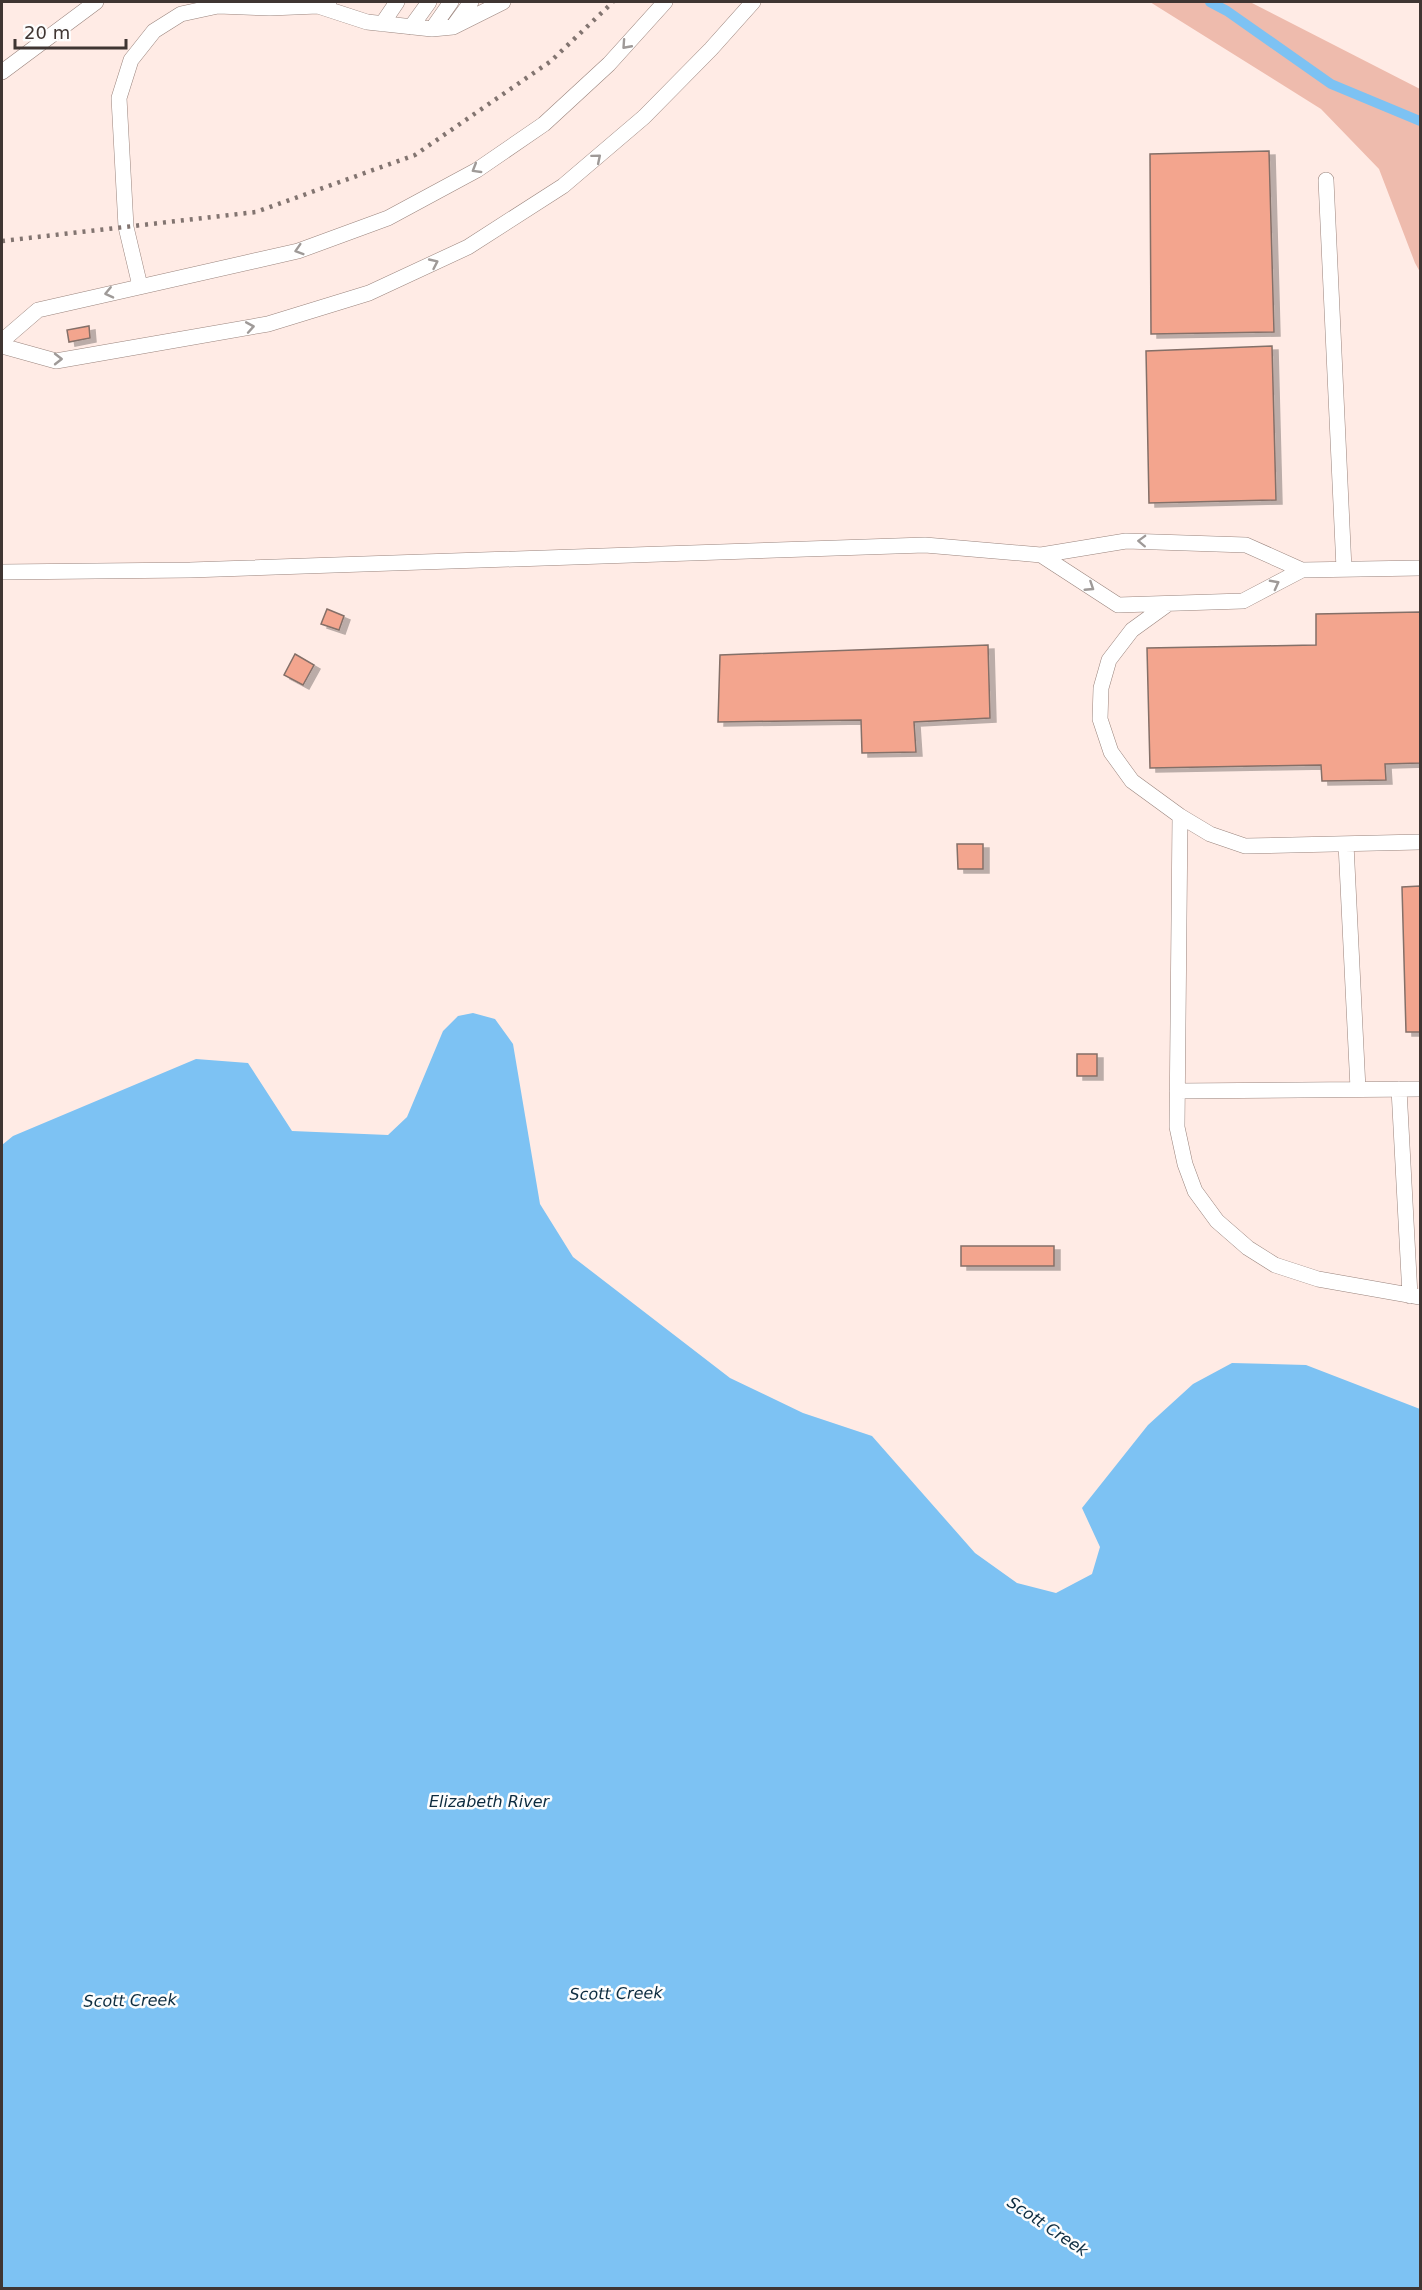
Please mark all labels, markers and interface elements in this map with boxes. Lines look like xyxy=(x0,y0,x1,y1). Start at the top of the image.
scale bar xyxy=(15,12,126,50)
text: 20 m xyxy=(24,22,70,43)
one-way arrow xyxy=(622,38,633,49)
one-way arrow xyxy=(590,154,601,165)
one-way arrow xyxy=(472,162,482,174)
one-way arrow xyxy=(294,243,305,255)
one-way arrow xyxy=(427,259,438,271)
one-way arrow xyxy=(105,286,115,299)
one-way arrow xyxy=(245,321,255,334)
one-way arrow xyxy=(54,353,63,365)
one-way arrow xyxy=(1138,535,1147,548)
one-way arrow xyxy=(1084,579,1094,591)
one-way arrow xyxy=(1269,580,1279,591)
water label: Elizabeth River xyxy=(429,1792,551,1811)
water label: Scott Creek xyxy=(569,1983,663,2004)
water label: Scott Creek xyxy=(83,1990,177,2011)
water label: Scott Creek xyxy=(1004,2193,1092,2261)

